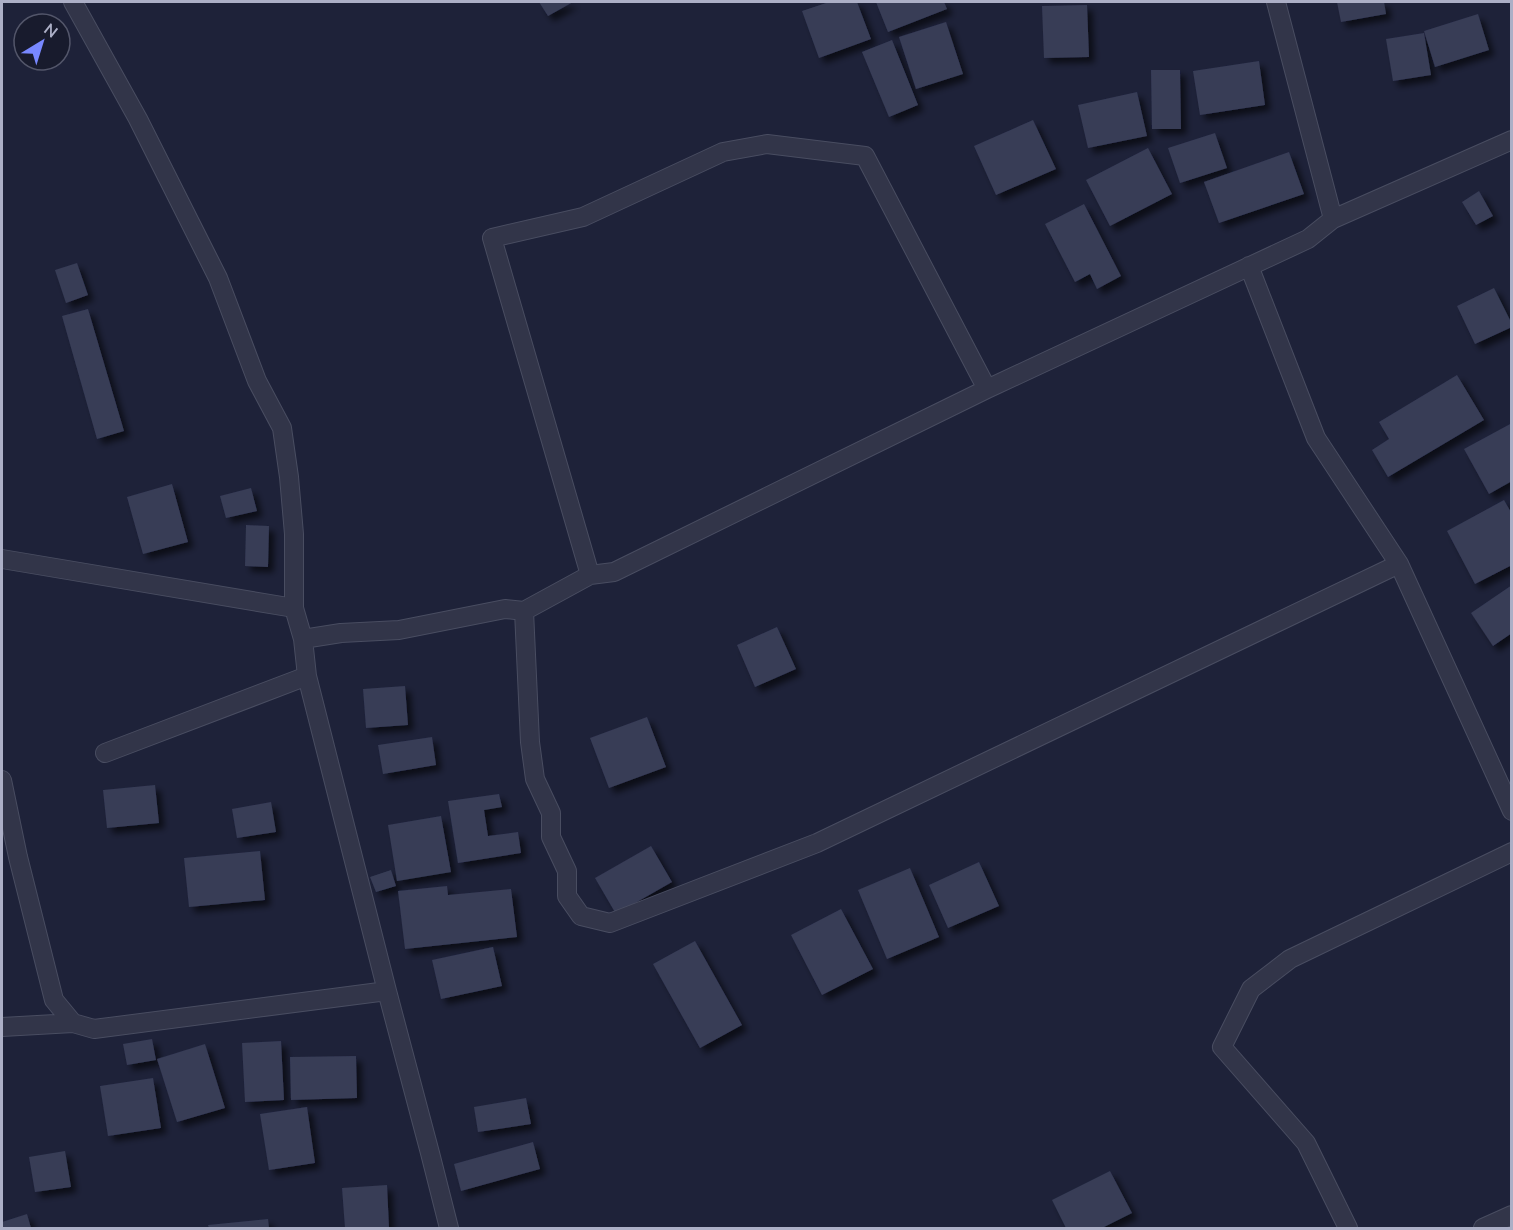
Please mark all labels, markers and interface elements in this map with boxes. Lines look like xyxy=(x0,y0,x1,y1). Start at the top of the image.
north arrow xyxy=(12,12,72,72)
text: N xyxy=(39,19,62,43)

